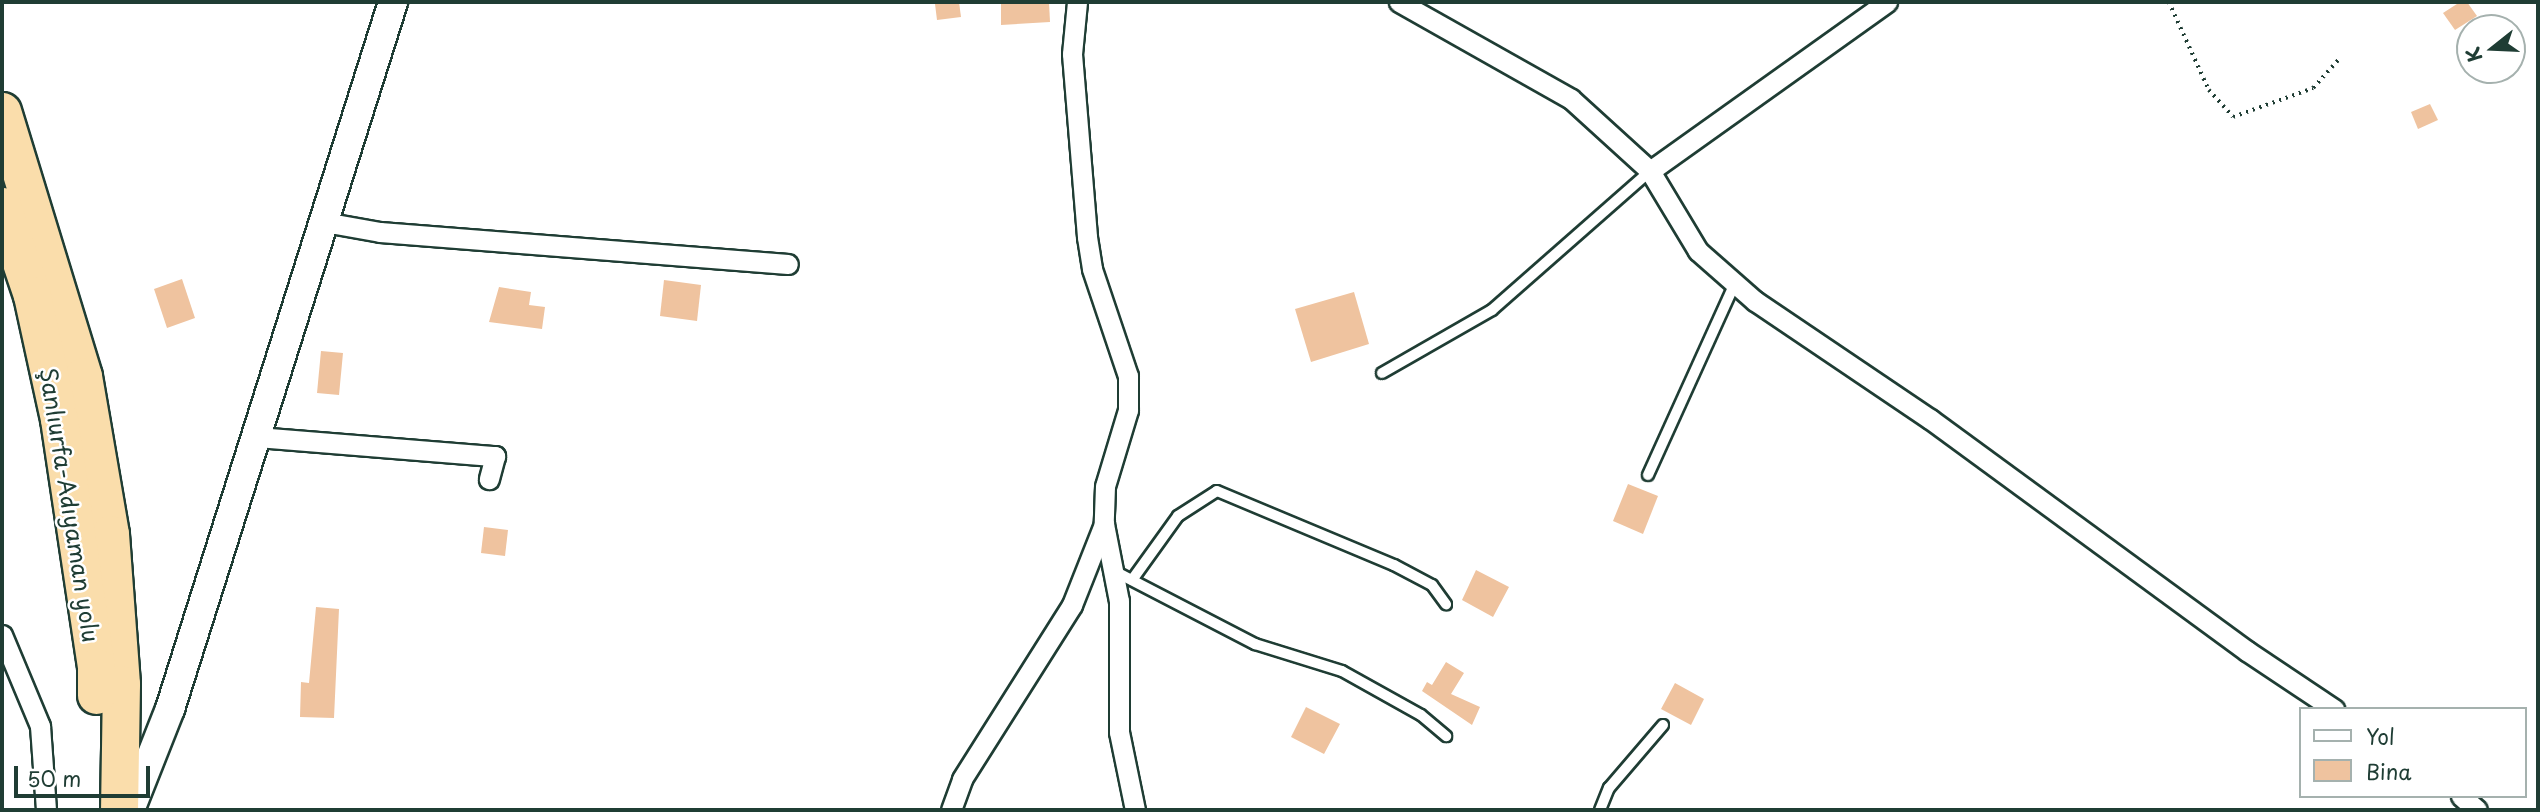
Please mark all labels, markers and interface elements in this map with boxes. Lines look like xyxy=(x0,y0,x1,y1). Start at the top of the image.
north arrow xyxy=(2456,14,2526,84)
text: K xyxy=(2457,44,2488,66)
street label: Şanlıurfa-Adıyaman yolu xyxy=(35,365,105,645)
legend xyxy=(2298,707,2526,798)
text: Yol xyxy=(2366,720,2395,752)
scale bar xyxy=(18,752,154,796)
text: Bina xyxy=(2366,755,2411,787)
text: 50 m xyxy=(27,762,81,794)

